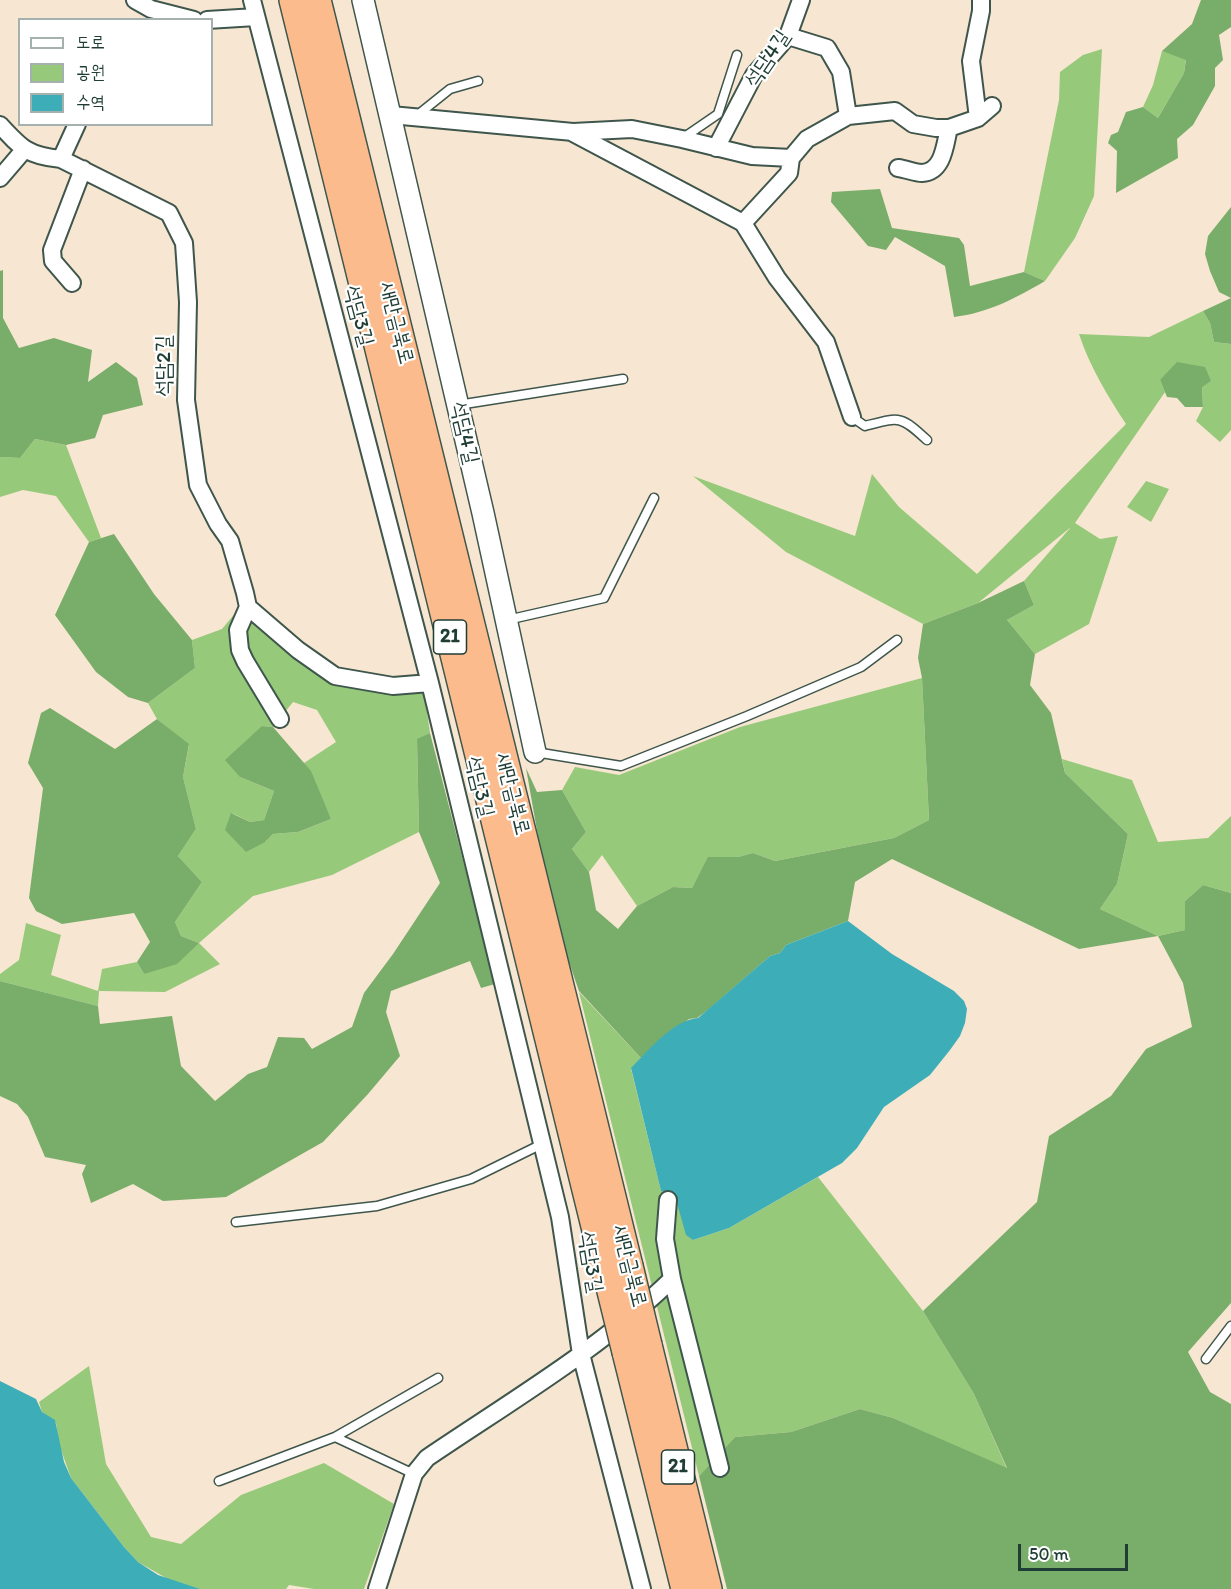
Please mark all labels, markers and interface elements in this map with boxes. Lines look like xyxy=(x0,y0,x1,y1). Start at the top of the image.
legend xyxy=(18,18,213,126)
street label: 석담4길 xyxy=(740,26,796,92)
text: 도로 xyxy=(76,31,105,53)
text: 공원 xyxy=(76,61,105,83)
text: 수역 xyxy=(76,91,105,113)
street label: 새만금북로 xyxy=(374,279,418,367)
street label: 석담3길 xyxy=(338,283,378,349)
street label: 석담2길 xyxy=(152,335,178,397)
street label: 석담4길 xyxy=(445,399,483,467)
road number: 21 xyxy=(434,620,466,654)
street label: 새만금북로 xyxy=(490,750,534,838)
street label: 석담3길 xyxy=(459,754,499,820)
street label: 새만금북로 xyxy=(607,1222,651,1310)
street label: 석담3길 xyxy=(573,1229,607,1295)
road number: 21 xyxy=(662,1450,694,1484)
scale bar xyxy=(1021,1532,1130,1570)
text: 50 m xyxy=(1029,1543,1069,1565)

